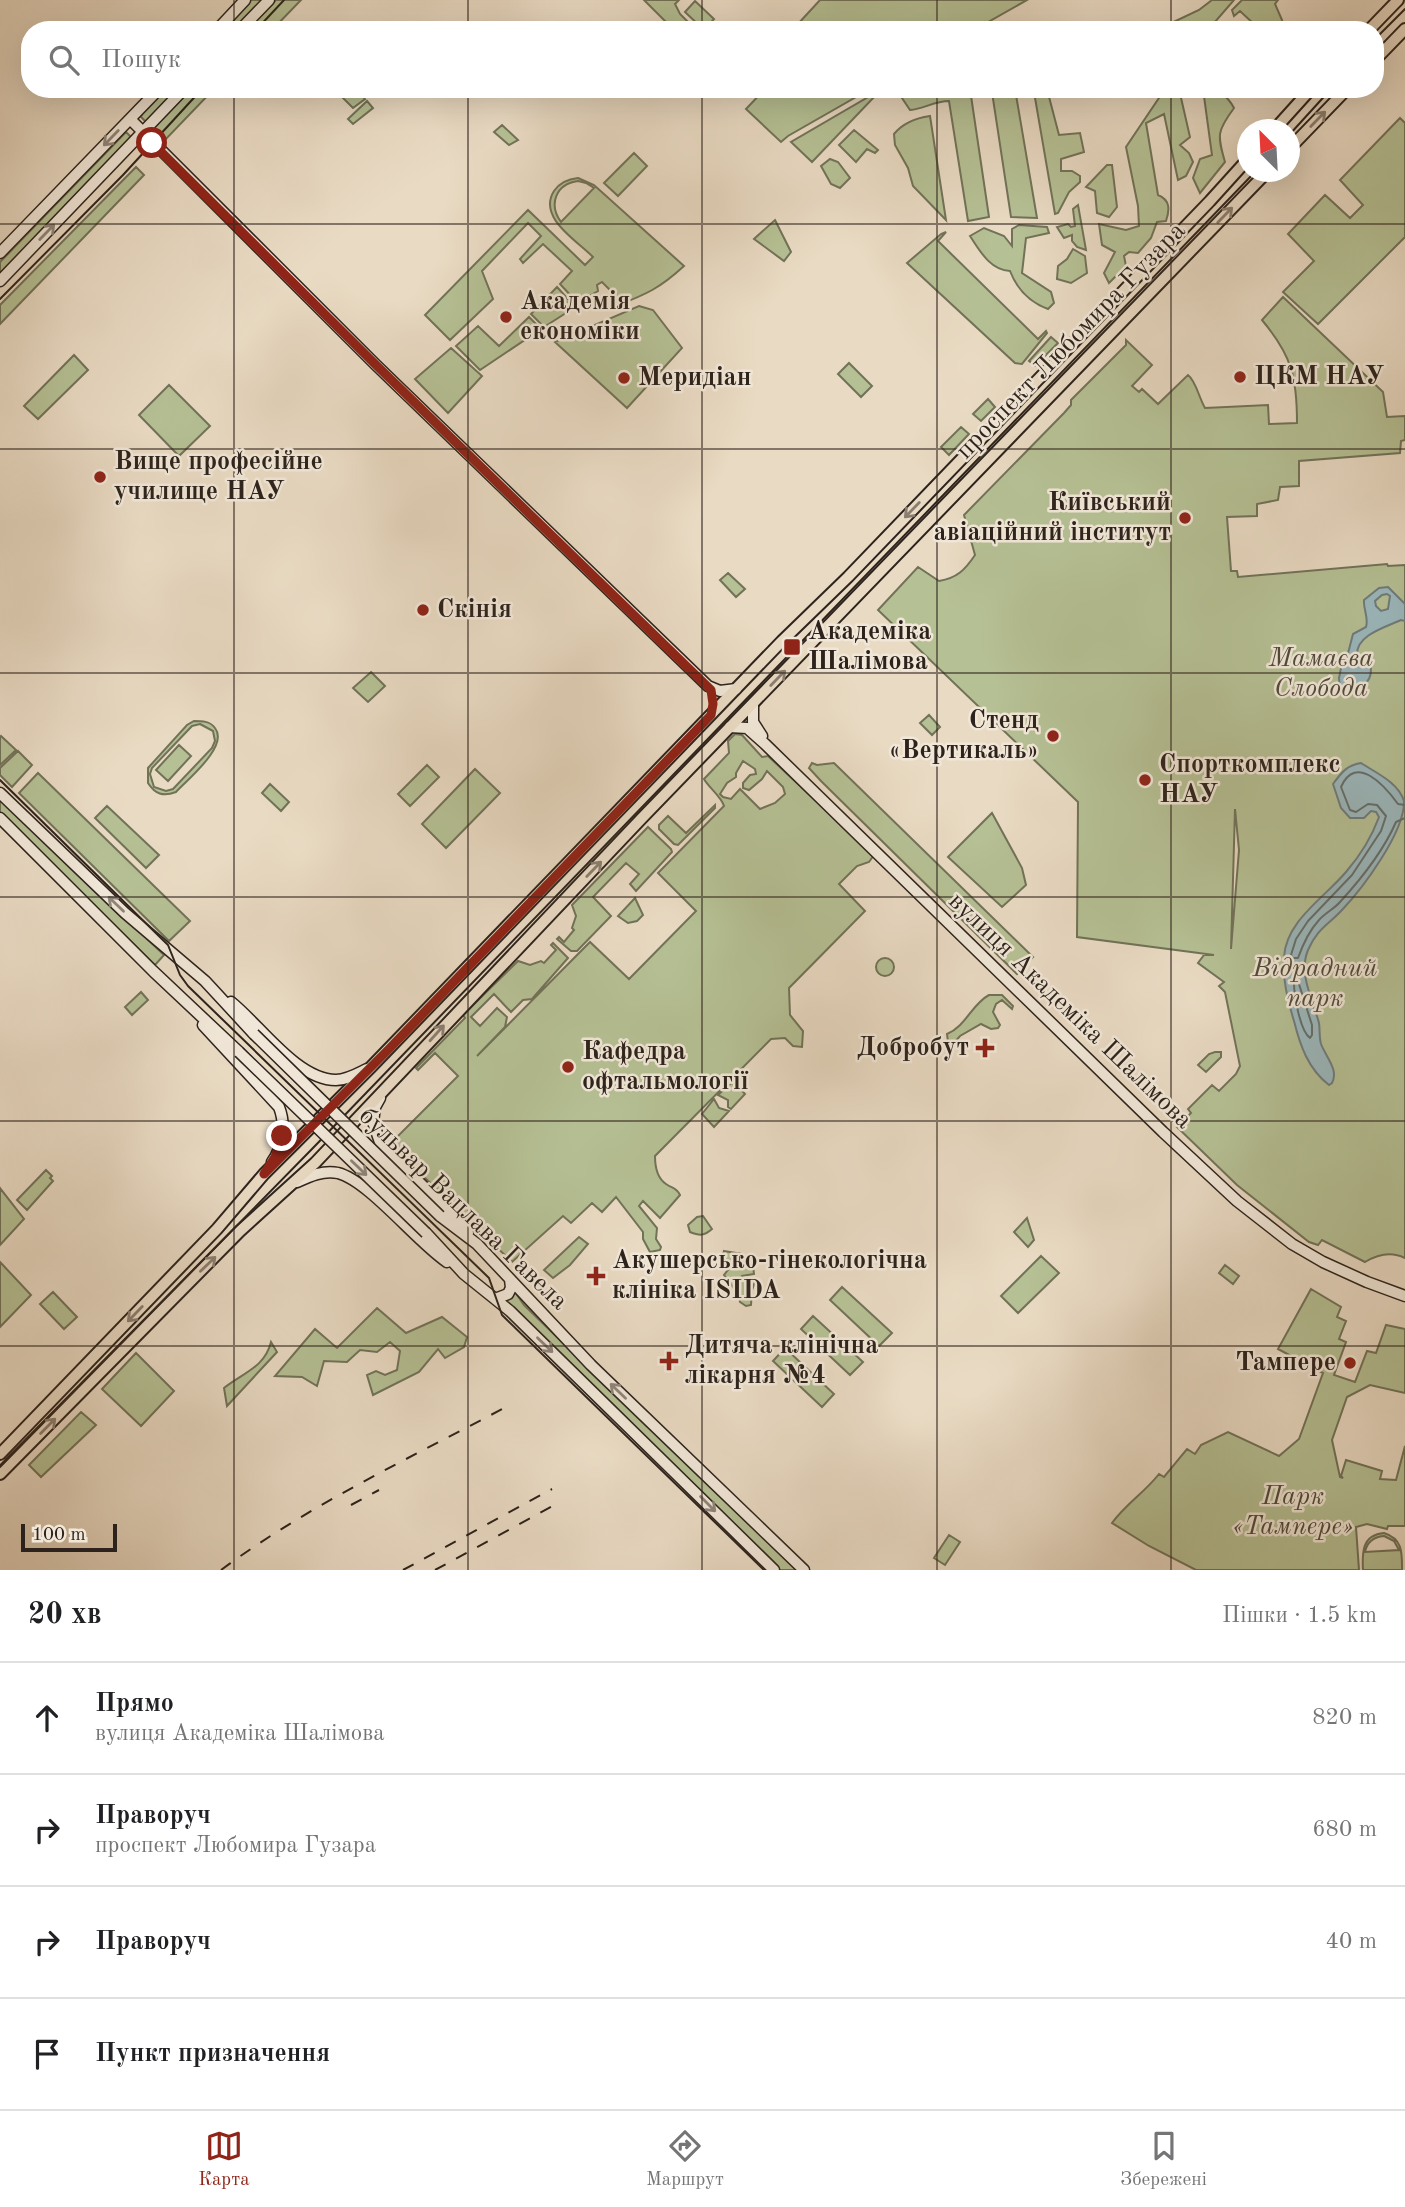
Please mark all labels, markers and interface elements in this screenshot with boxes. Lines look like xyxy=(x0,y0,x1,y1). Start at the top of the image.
search box xyxy=(21,21,1384,98)
icon: search xyxy=(45,41,83,79)
text: Пошук xyxy=(101,47,181,73)
one-way arrow xyxy=(1310,111,1327,128)
north arrow xyxy=(1237,119,1300,182)
route start xyxy=(136,127,167,158)
one-way arrow xyxy=(103,129,120,146)
one-way arrow xyxy=(1216,207,1233,224)
street label: проспект Любомира Гузара xyxy=(951,218,1191,464)
one-way arrow xyxy=(39,224,56,241)
place label: Академія економіки xyxy=(520,289,640,345)
marker: Академія економіки xyxy=(498,309,514,325)
place label: ЦКМ НАУ xyxy=(1254,364,1384,390)
place label: Меридіан xyxy=(638,365,752,391)
marker: ЦКМ НАУ xyxy=(1232,369,1248,385)
marker: Меридіан xyxy=(616,370,632,386)
place label: Вище професійне училище НАУ xyxy=(114,449,323,505)
marker: Вище професійне училище НАУ xyxy=(92,469,108,485)
place label: Київський авіаційний інститут xyxy=(934,490,1171,546)
one-way arrow xyxy=(903,501,920,518)
marker: Київський авіаційний інститут xyxy=(1177,510,1193,526)
place label: Скінія xyxy=(437,597,512,623)
marker: Скінія xyxy=(415,602,431,618)
place label: Академіка Шалімова xyxy=(808,619,931,675)
marker: Академіка Шалімова xyxy=(782,637,802,657)
park label: Мамаєва Слобода xyxy=(1268,646,1373,702)
one-way arrow xyxy=(769,670,786,687)
place label: Стенд «Вертикаль» xyxy=(889,708,1039,764)
marker: Стенд «Вертикаль» xyxy=(1045,728,1061,744)
place label: Спорткомплекс НАУ xyxy=(1159,752,1341,808)
marker: Спорткомплекс НАУ xyxy=(1137,772,1153,788)
one-way arrow xyxy=(585,860,602,877)
street label: вулиця Академіка Шалімова xyxy=(943,888,1197,1134)
one-way arrow xyxy=(108,896,125,913)
park label: Відрадний парк xyxy=(1252,956,1378,1012)
one-way arrow xyxy=(429,1024,445,1042)
place label: Добробут xyxy=(857,1035,969,1061)
marker: Добробут xyxy=(975,1038,995,1058)
place label: Кафедра офтальмології xyxy=(582,1039,749,1096)
marker: Кафедра офтальмології xyxy=(560,1059,576,1075)
street label: бульвар Вацлава Гавела xyxy=(354,1103,572,1315)
route end xyxy=(266,1120,297,1151)
one-way arrow xyxy=(350,1160,367,1177)
place label: Акушерсько-гінекологічна клініка ISIDA xyxy=(612,1248,927,1304)
one-way arrow xyxy=(199,1255,216,1272)
marker: Акушерсько-гінекологічна клініка ISIDA xyxy=(586,1266,606,1286)
one-way arrow xyxy=(126,1305,143,1322)
place label: Дитяча клінічна лікарня №4 xyxy=(685,1333,879,1389)
one-way arrow xyxy=(536,1336,553,1353)
place label: Тампере xyxy=(1235,1350,1336,1376)
marker: Дитяча клінічна лікарня №4 xyxy=(659,1351,679,1371)
marker: Тампере xyxy=(1342,1355,1358,1371)
one-way arrow xyxy=(610,1383,627,1400)
one-way arrow xyxy=(39,1417,56,1434)
park label: Парк «Тампере» xyxy=(1233,1484,1353,1540)
one-way arrow xyxy=(699,1496,716,1513)
scale bar xyxy=(21,1521,117,1553)
text: 100 m xyxy=(32,1526,85,1545)
text: 20 хв xyxy=(28,1600,102,1630)
text: Пішки · 1.5 km xyxy=(1222,1604,1377,1627)
text: Прямо xyxy=(95,1691,174,1717)
icon: ahead xyxy=(28,1699,66,1737)
text: 820 m xyxy=(1312,1706,1377,1729)
text: вулиця Академіка Шалімова xyxy=(95,1722,385,1745)
text: Праворуч xyxy=(95,1803,211,1829)
icon: right xyxy=(28,1811,66,1849)
text: 680 m xyxy=(1312,1818,1377,1841)
text: проспект Любомира Гузара xyxy=(95,1834,376,1857)
icon: right xyxy=(28,1923,66,1961)
text: Праворуч xyxy=(95,1929,211,1955)
text: 40 m xyxy=(1326,1930,1377,1953)
icon: arrive xyxy=(28,2035,66,2073)
text: Пункт призначення xyxy=(95,2041,330,2067)
tab: Карта xyxy=(198,2127,250,2192)
tab: Маршрут xyxy=(646,2127,724,2192)
tab: Збережені xyxy=(1120,2127,1207,2192)

